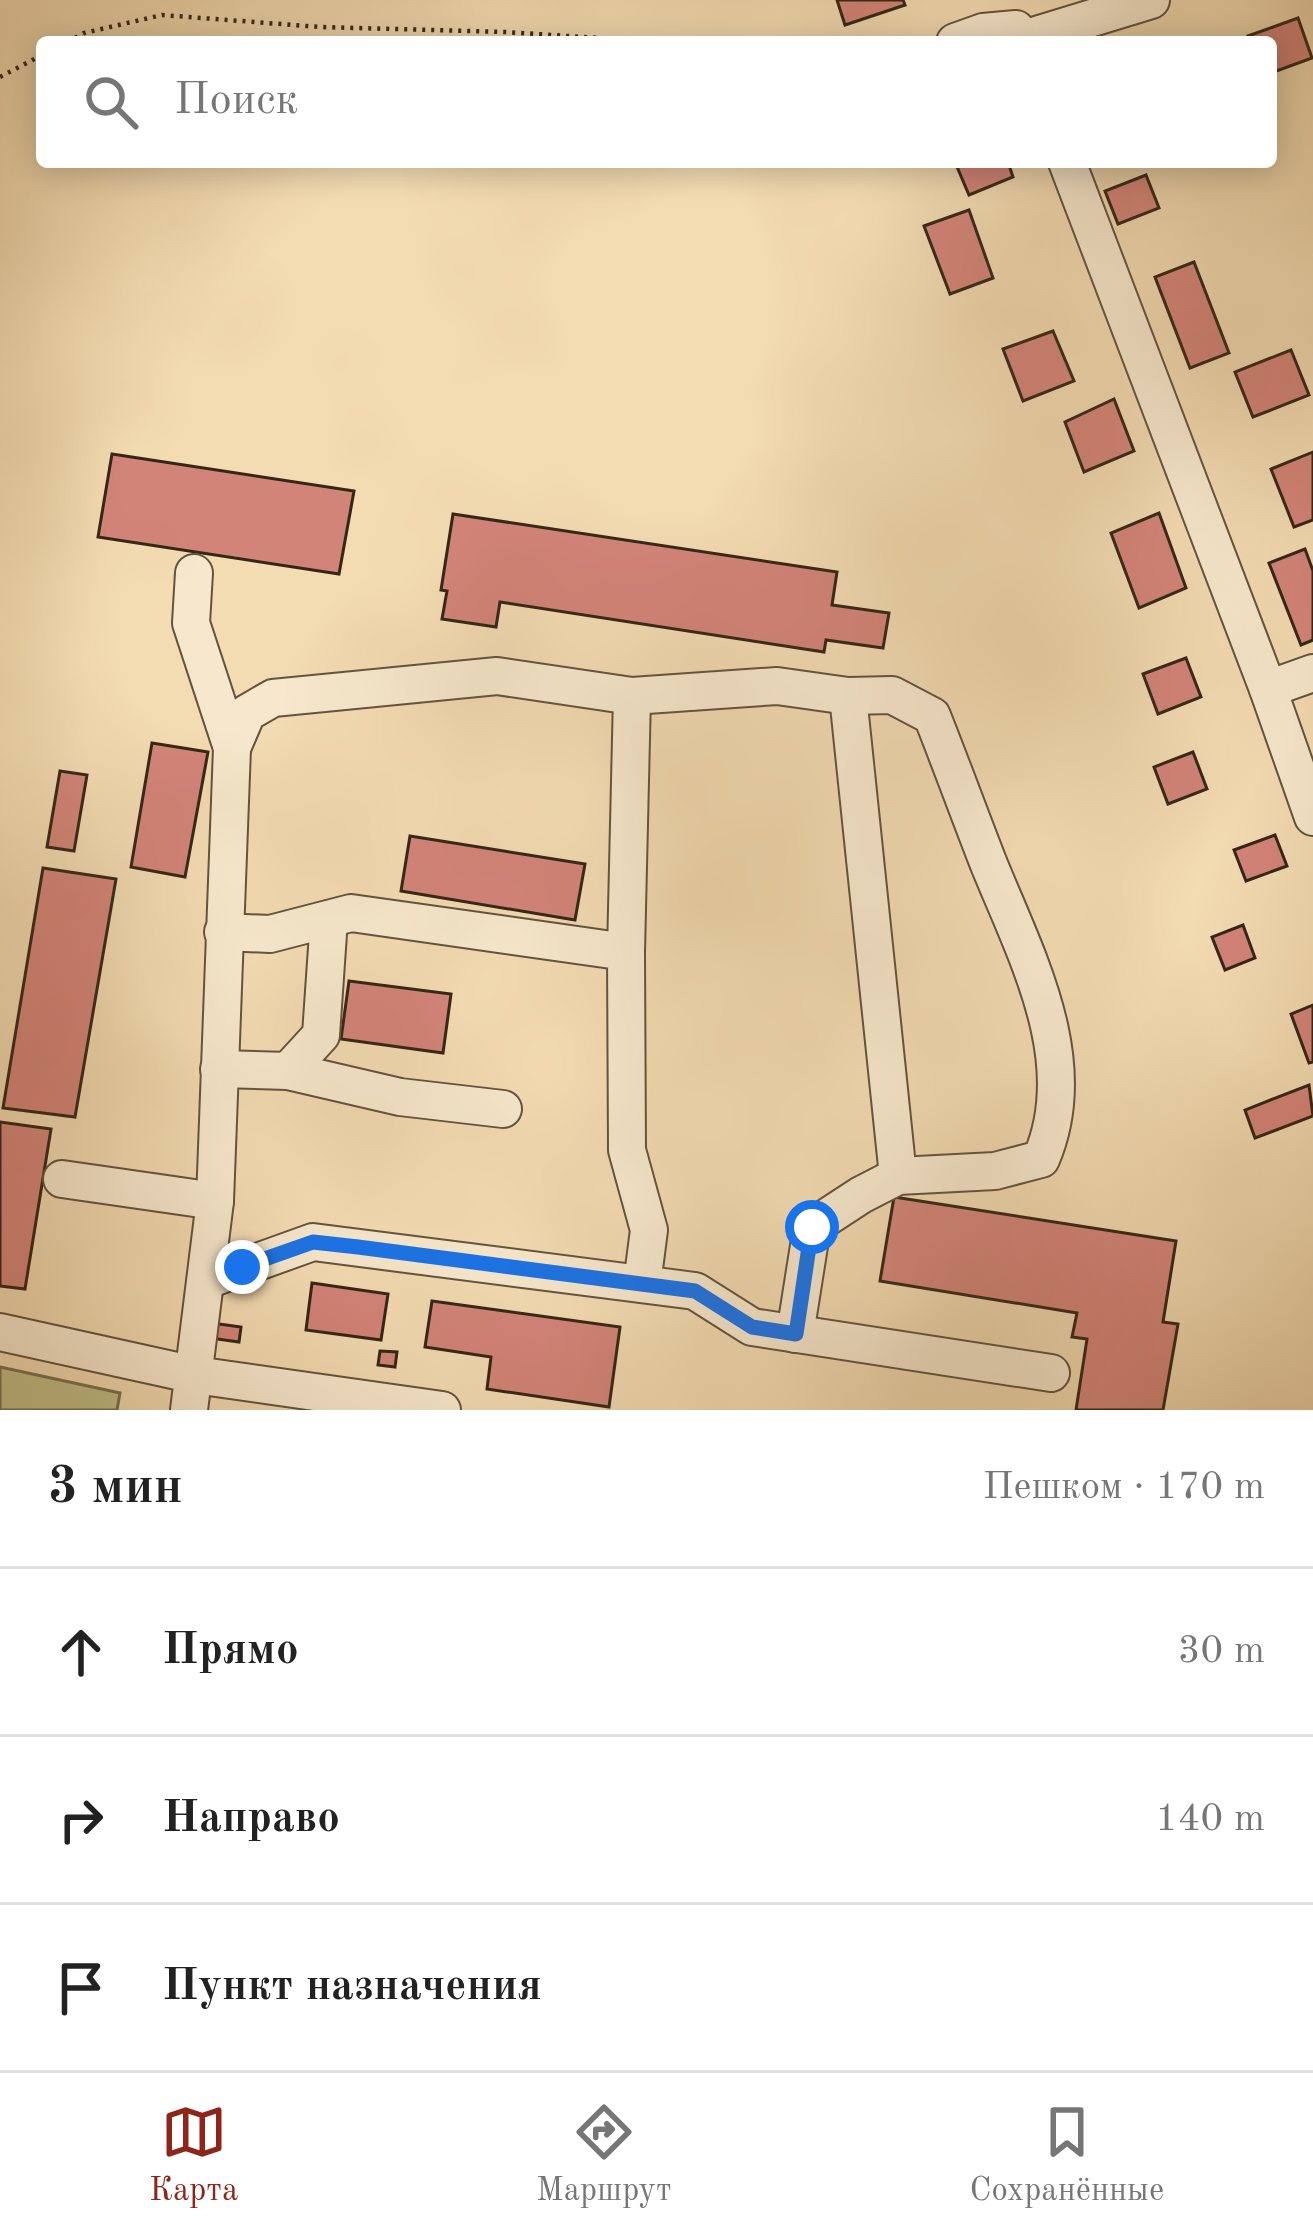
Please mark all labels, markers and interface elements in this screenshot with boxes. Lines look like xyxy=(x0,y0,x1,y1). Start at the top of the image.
search box xyxy=(36,36,1277,168)
icon: search xyxy=(78,69,144,135)
text: Поиск xyxy=(174,79,298,124)
route start xyxy=(785,1200,839,1254)
route end xyxy=(215,1240,269,1294)
text: 3 мин xyxy=(48,1463,183,1514)
text: Пешком · 170 m xyxy=(983,1468,1265,1507)
icon: ahead xyxy=(48,1619,114,1685)
text: Прямо xyxy=(162,1629,299,1674)
text: 30 m xyxy=(1178,1632,1265,1671)
icon: right xyxy=(48,1787,114,1853)
text: Направо xyxy=(162,1797,340,1842)
text: 140 m xyxy=(1155,1800,1265,1839)
icon: arrive xyxy=(48,1955,114,2021)
text: Пункт назначения xyxy=(162,1965,542,2010)
tab: Карта xyxy=(149,2099,238,2212)
tab: Маршрут xyxy=(536,2099,672,2212)
tab: Сохранённые xyxy=(969,2099,1164,2212)

